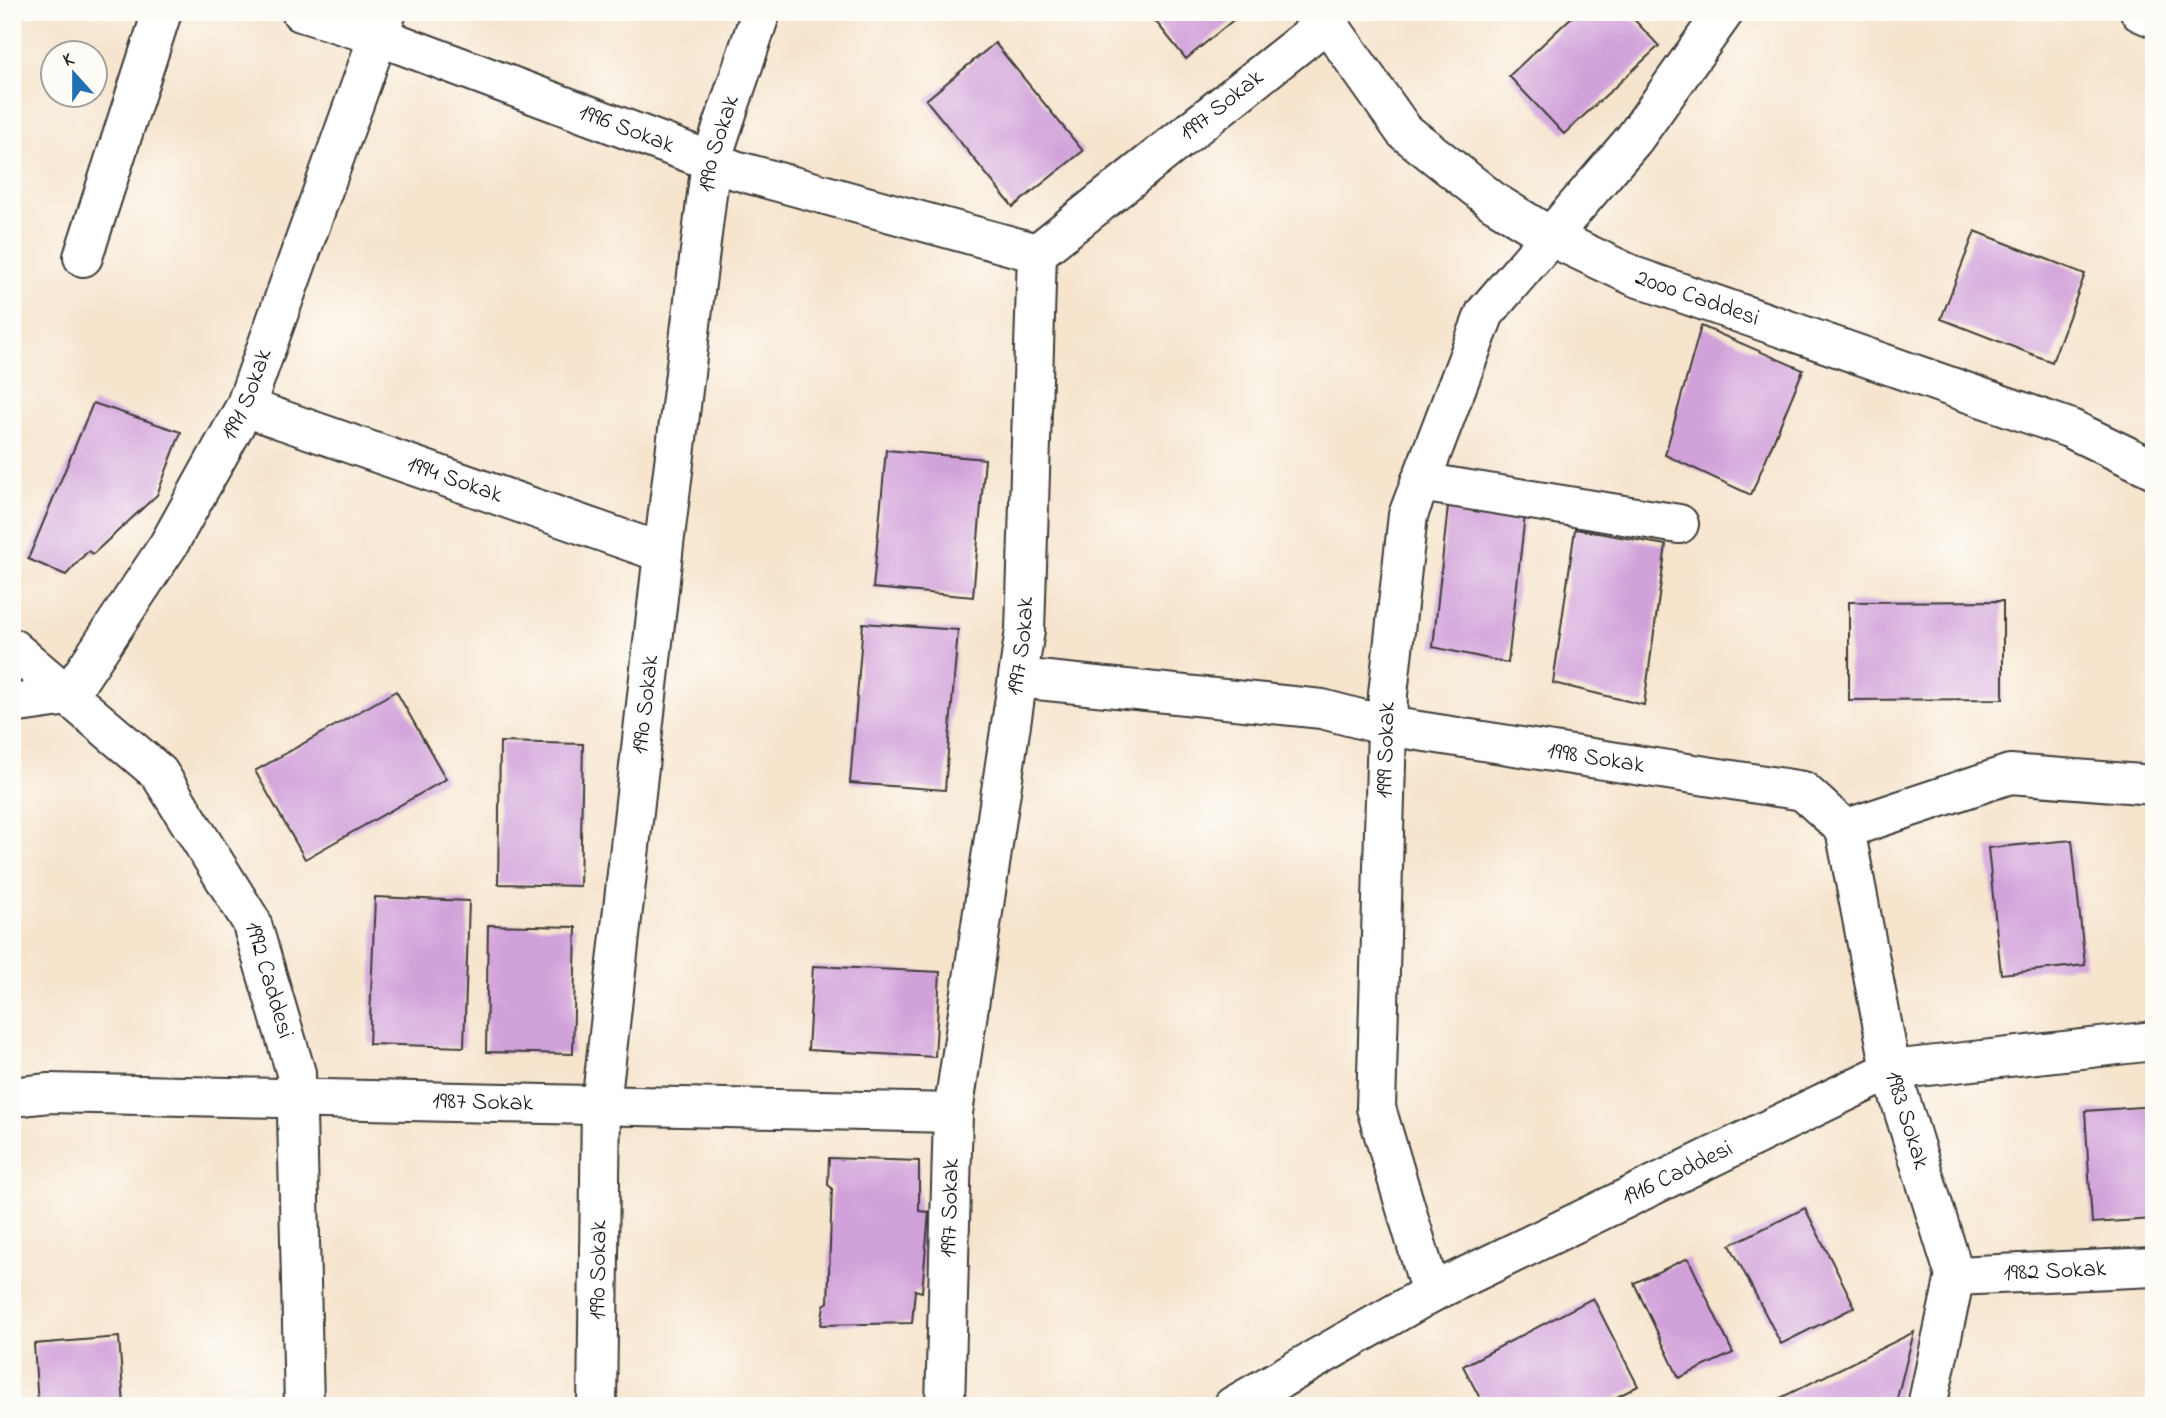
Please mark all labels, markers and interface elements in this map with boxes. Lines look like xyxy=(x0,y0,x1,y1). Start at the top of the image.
north arrow xyxy=(38,38,108,108)
text: K xyxy=(60,46,79,75)
street label: 1997 Sokak xyxy=(1172,61,1272,150)
street label: 1990 Sokak xyxy=(690,90,750,194)
street label: 1996 Sokak xyxy=(574,95,680,163)
street label: 2000 Caddesi xyxy=(1630,261,1764,336)
street label: 1991 Sokak xyxy=(212,343,282,447)
street label: 1994 Sokak xyxy=(402,447,508,513)
street label: 1997 Sokak xyxy=(998,596,1044,698)
street label: 1990 Sokak xyxy=(623,653,669,756)
street label: 1999 Sokak xyxy=(1367,701,1405,799)
street label: 1998 Sokak xyxy=(1544,734,1647,784)
street label: 1992 Caddesi xyxy=(235,917,302,1043)
street label: 1983 Sokak xyxy=(1875,1067,1938,1174)
street label: 1987 Sokak xyxy=(432,1084,534,1121)
street label: 1916 Caddesi xyxy=(1616,1132,1739,1215)
street label: 1997 Sokak xyxy=(932,1158,969,1258)
street label: 1990 Sokak xyxy=(581,1219,617,1320)
street label: 1982 Sokak xyxy=(2003,1252,2108,1291)

